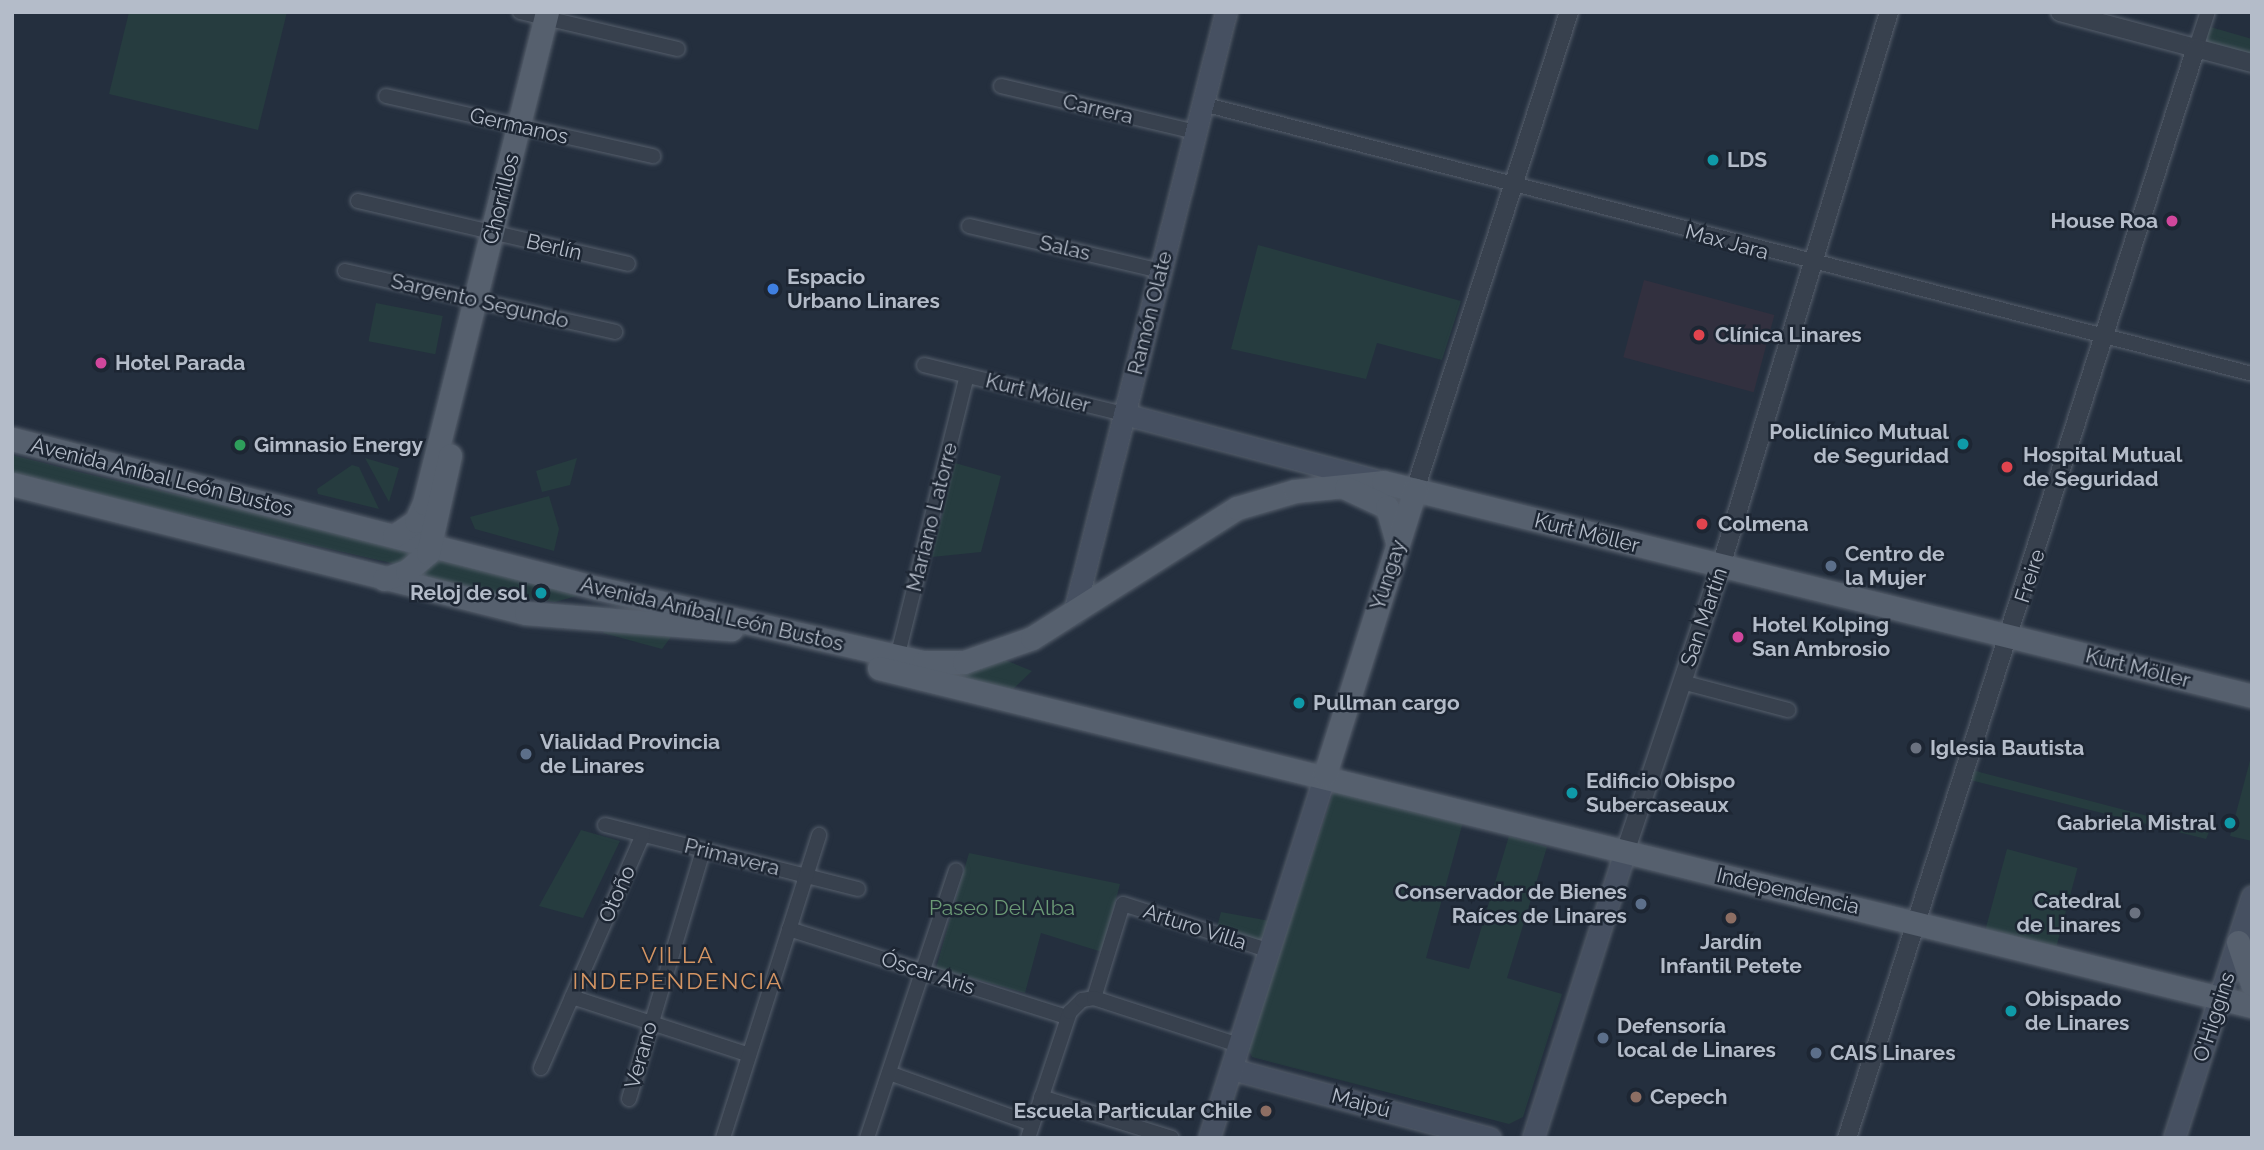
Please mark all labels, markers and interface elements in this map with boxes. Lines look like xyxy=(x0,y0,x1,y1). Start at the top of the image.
street label: Carrera xyxy=(1060,89,1136,129)
street label: Germanos xyxy=(467,102,571,150)
place label: LDS xyxy=(1727,147,1767,173)
street label: Chorrillos xyxy=(478,151,524,247)
marker: LDS xyxy=(1705,152,1721,168)
place label: House Roa xyxy=(2050,208,2158,234)
marker: House Roa xyxy=(2164,213,2180,229)
street label: Max Jara xyxy=(1682,219,1772,265)
street label: Berlín xyxy=(524,228,584,266)
street label: Salas xyxy=(1037,230,1093,266)
street label: Ramón Olate xyxy=(1122,249,1178,377)
place label: Espacio Urbano Linares xyxy=(787,264,940,314)
street label: Sargento Segundo xyxy=(389,268,571,334)
marker: Espacio Urbano Linares xyxy=(765,281,781,297)
place label: Clínica Linares xyxy=(1715,322,1862,348)
marker: Clínica Linares xyxy=(1689,325,1709,345)
place label: Hotel Parada xyxy=(115,350,246,376)
marker: Hotel Parada xyxy=(93,355,109,371)
street label: Kurt Möller xyxy=(983,368,1093,418)
place label: Policlínico Mutual de Seguridad xyxy=(1769,419,1949,469)
street label: Avenida Aníbal León Bustos xyxy=(28,432,296,522)
place label: Gimnasio Energy xyxy=(254,432,423,458)
marker: Policlínico Mutual de Seguridad xyxy=(1955,436,1971,452)
marker: Gimnasio Energy xyxy=(232,437,248,453)
street label: Mariano Latorre xyxy=(901,440,963,594)
place label: Hospital Mutual de Seguridad xyxy=(2023,442,2183,492)
marker: Hospital Mutual de Seguridad xyxy=(1997,457,2017,477)
street label: Kurt Möller xyxy=(1532,508,1642,558)
place label: Colmena xyxy=(1718,511,1809,537)
marker: Colmena xyxy=(1692,514,1712,534)
street label: Yungay xyxy=(1365,537,1411,613)
place label: Centro de la Mujer xyxy=(1845,541,1945,591)
street label: Freire xyxy=(2010,546,2050,606)
marker: Centro de la Mujer xyxy=(1823,558,1839,574)
street label: San Martín xyxy=(1675,564,1733,670)
street label: Avenida Aníbal León Bustos xyxy=(577,571,847,657)
place label: Reloj de sol xyxy=(410,580,527,606)
marker: Reloj de sol xyxy=(533,585,549,601)
place label: Hotel Kolping San Ambrosio xyxy=(1752,612,1891,662)
marker: Hotel Kolping San Ambrosio xyxy=(1730,629,1746,645)
street label: Kurt Möller xyxy=(2083,643,2193,693)
place label: Pullman cargo xyxy=(1313,690,1460,716)
marker: Pullman cargo xyxy=(1291,695,1307,711)
place label: Vialidad Provincia de Linares xyxy=(540,729,720,779)
place label: Iglesia Bautista xyxy=(1930,735,2084,761)
marker: Iglesia Bautista xyxy=(1908,740,1924,756)
marker: Vialidad Provincia de Linares xyxy=(518,746,534,762)
place label: Edificio Obispo Subercaseaux xyxy=(1586,768,1735,818)
marker: Edificio Obispo Subercaseaux xyxy=(1564,785,1580,801)
place label: Gabriela Mistral xyxy=(2057,810,2216,836)
marker: Gabriela Mistral xyxy=(2222,815,2238,831)
street label: Primavera xyxy=(682,833,782,881)
street label: Otoño xyxy=(593,862,641,926)
street label: Independencia xyxy=(1714,862,1862,920)
place label: Conservador de Bienes Raíces de Linares xyxy=(1394,879,1627,929)
place label: Catedral de Linares xyxy=(2017,888,2121,938)
park label: Paseo Del Alba xyxy=(928,895,1076,921)
marker: Conservador de Bienes Raíces de Linares xyxy=(1633,896,1649,912)
street label: Arturo Villa xyxy=(1140,898,1250,956)
marker: Catedral de Linares xyxy=(2127,905,2143,921)
marker: Jardín Infantil Petete xyxy=(1723,910,1739,926)
place label: Jardín Infantil Petete xyxy=(1660,929,1802,979)
district label: VILLA INDEPENDENCIA xyxy=(574,941,782,995)
street label: Óscar Aris xyxy=(878,946,978,1000)
street label: O'Higgins xyxy=(2188,969,2240,1065)
place label: Obispado de Linares xyxy=(2025,986,2129,1036)
marker: Obispado de Linares xyxy=(2003,1003,2019,1019)
place label: Defensoría local de Linares xyxy=(1617,1013,1776,1063)
street label: Verano xyxy=(619,1019,663,1091)
marker: Defensoría local de Linares xyxy=(1595,1030,1611,1046)
place label: CAIS Linares xyxy=(1830,1040,1956,1066)
marker: CAIS Linares xyxy=(1808,1045,1824,1061)
street label: Maipú xyxy=(1329,1083,1393,1123)
place label: Cepech xyxy=(1650,1084,1727,1110)
marker: Cepech xyxy=(1628,1089,1644,1105)
place label: Escuela Particular Chile xyxy=(1013,1098,1252,1124)
marker: Escuela Particular Chile xyxy=(1258,1103,1274,1119)

